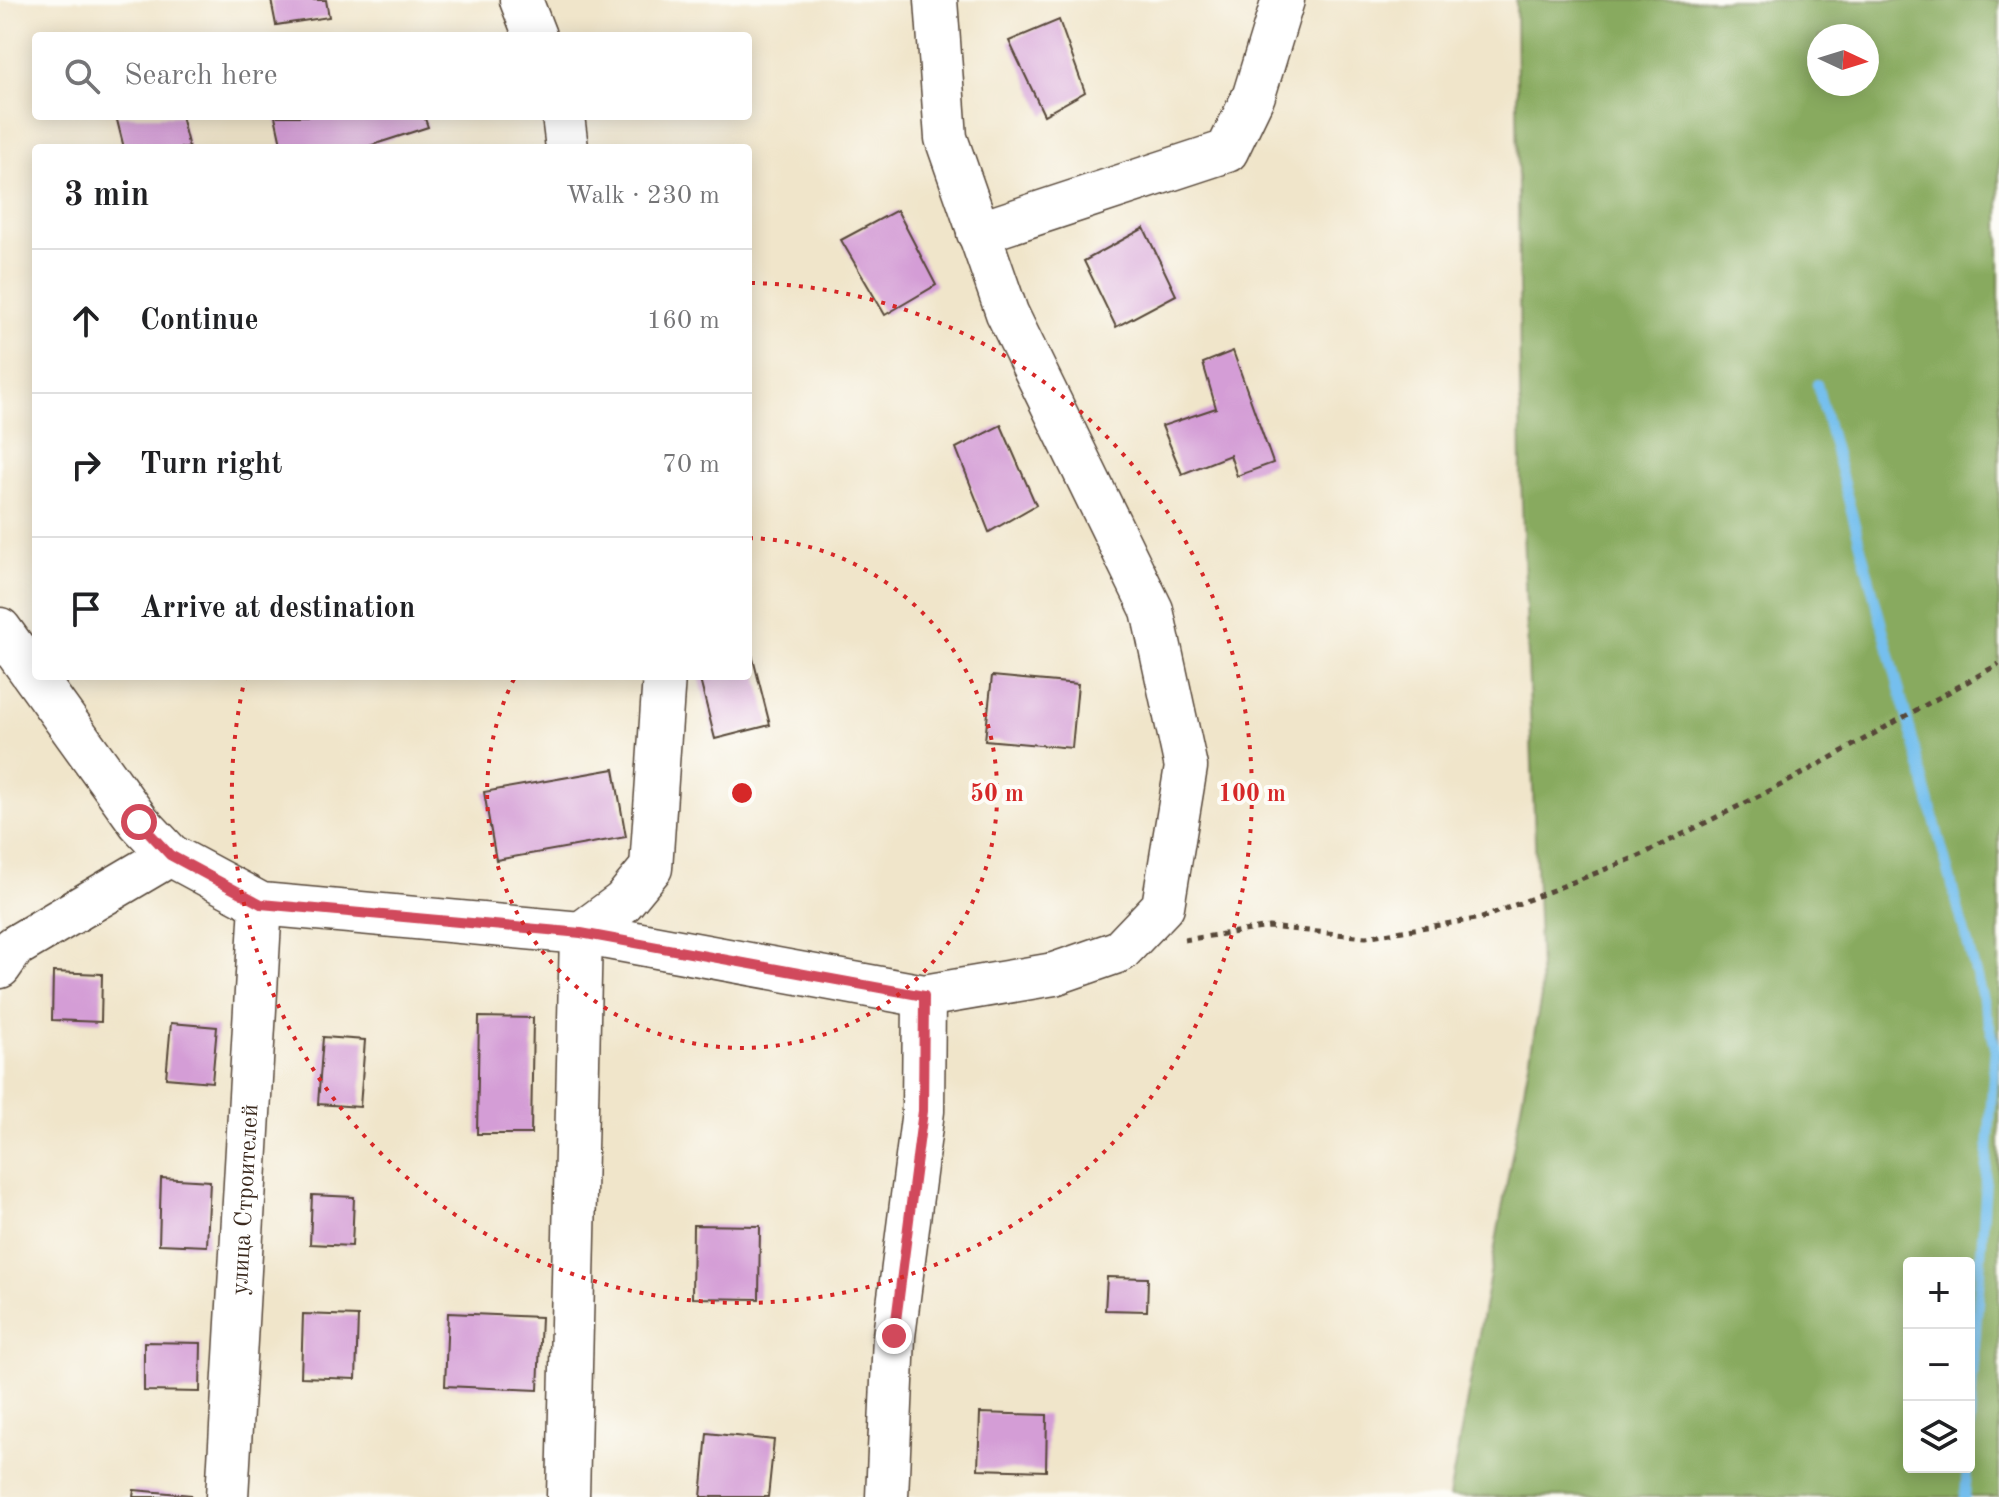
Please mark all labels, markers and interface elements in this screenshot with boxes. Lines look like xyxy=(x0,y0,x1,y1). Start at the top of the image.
north arrow xyxy=(1807,24,1879,96)
search box xyxy=(32,32,752,120)
icon: search xyxy=(60,54,104,98)
text: Search here xyxy=(124,61,278,91)
text: 3 min xyxy=(64,179,149,213)
text: Walk · 230 m xyxy=(566,183,720,209)
icon: ahead xyxy=(64,299,108,343)
text: Continue xyxy=(140,306,259,336)
text: 160 m xyxy=(647,308,720,334)
icon: right xyxy=(64,443,108,487)
text: Turn right xyxy=(140,450,282,480)
text: 70 m xyxy=(662,452,720,478)
icon: arrive xyxy=(64,587,108,631)
text: Arrive at destination xyxy=(140,594,415,624)
centre of rings xyxy=(728,779,756,807)
text: 50 m xyxy=(970,782,1024,807)
text: 100 m xyxy=(1218,783,1286,807)
route start xyxy=(121,804,157,840)
street label: улица Строителей xyxy=(229,1103,264,1296)
map controls xyxy=(1903,1257,1975,1473)
button: + xyxy=(1903,1257,1975,1329)
route end xyxy=(876,1318,912,1354)
button: − xyxy=(1903,1329,1975,1401)
button: layers xyxy=(1903,1401,1975,1473)

